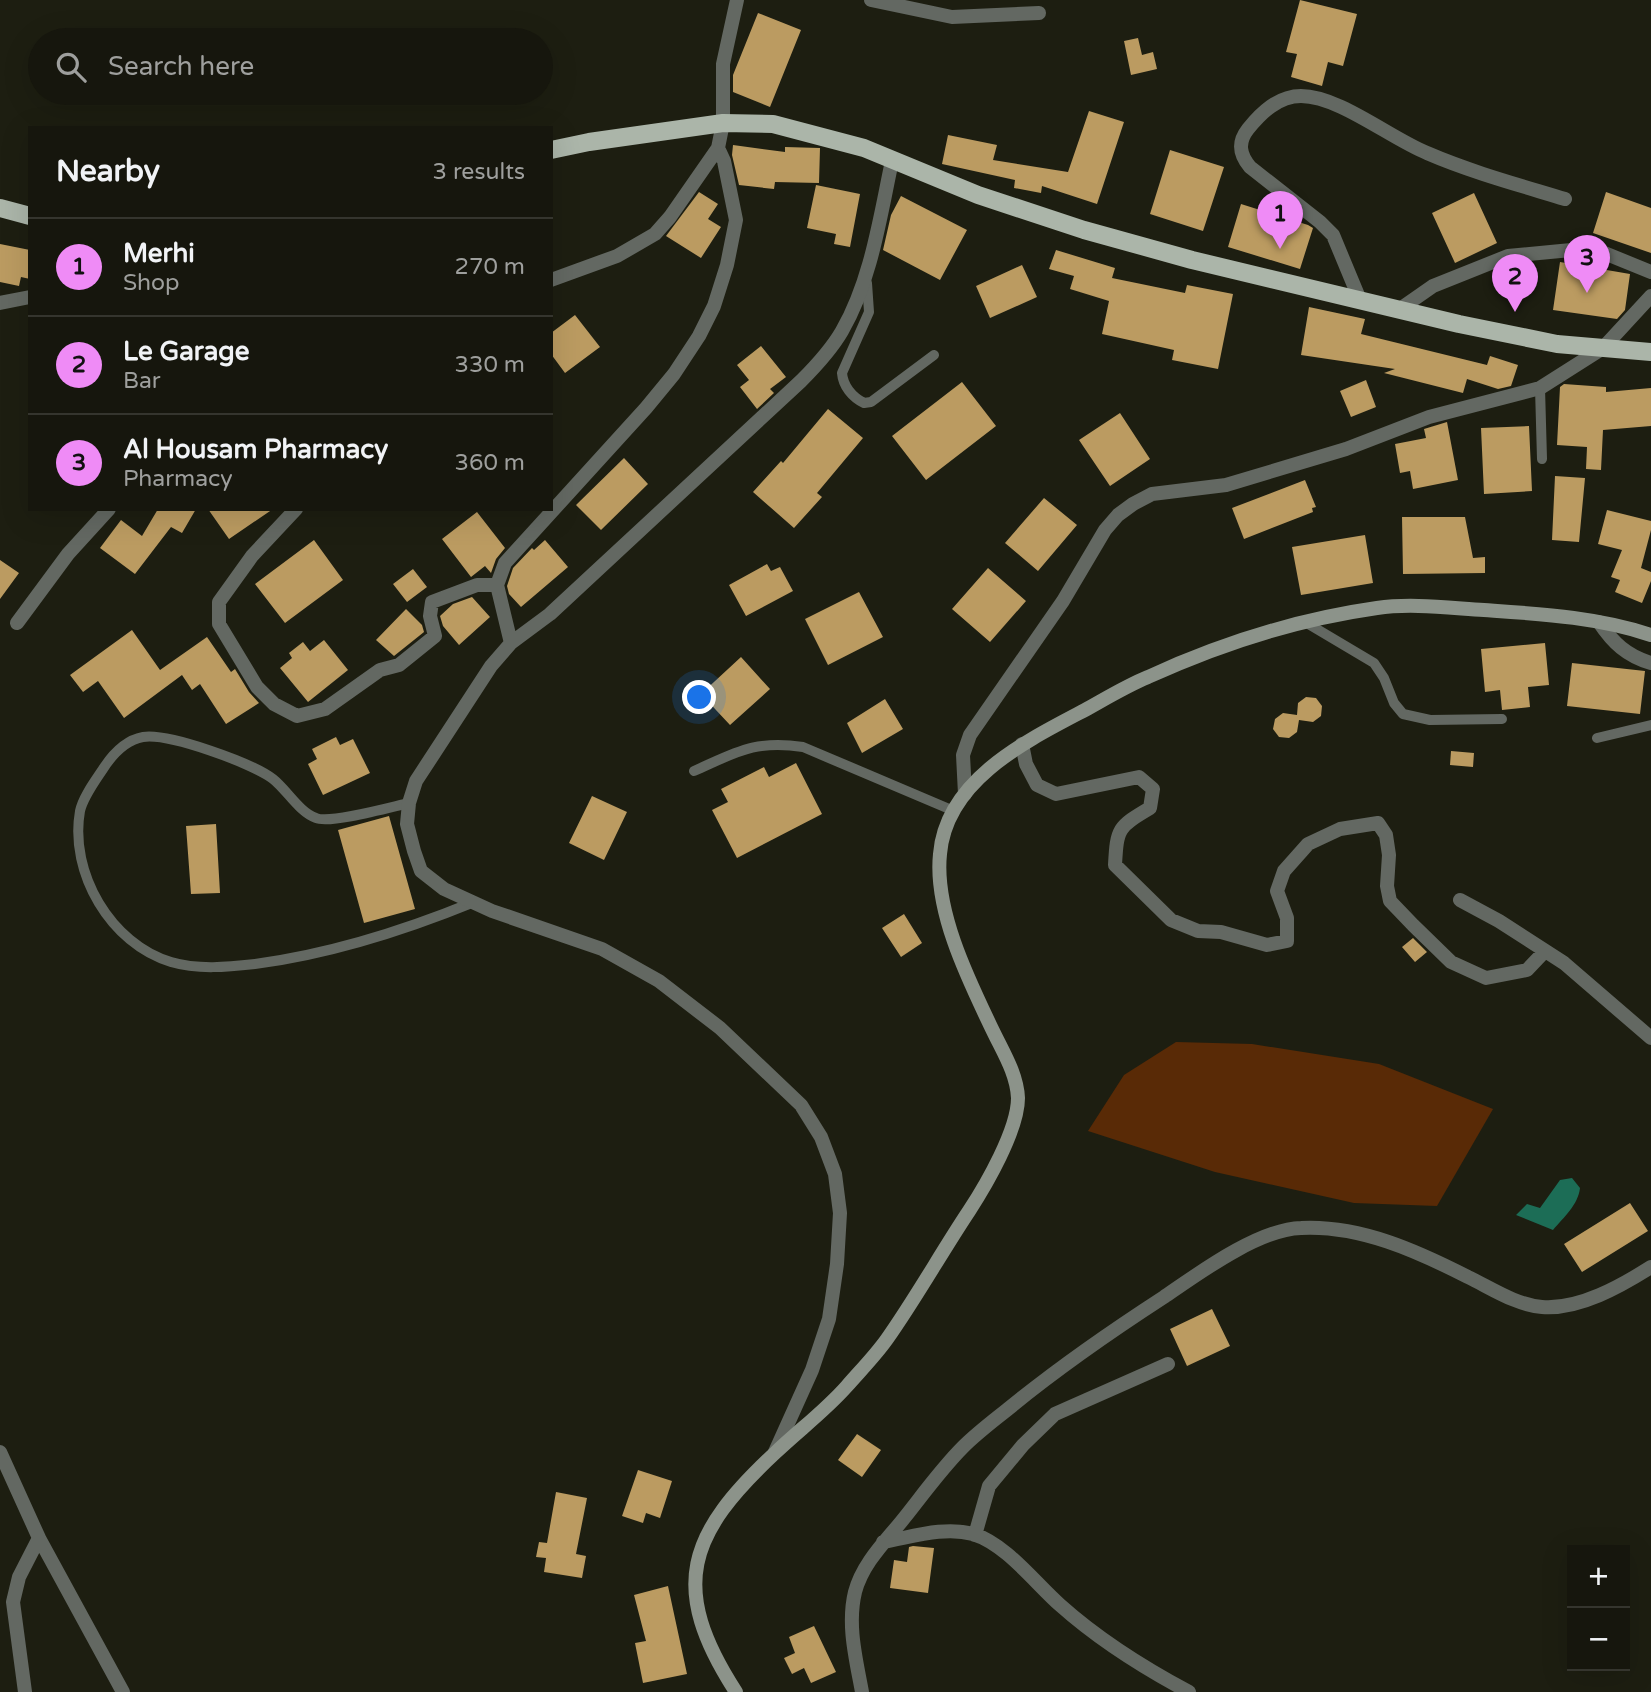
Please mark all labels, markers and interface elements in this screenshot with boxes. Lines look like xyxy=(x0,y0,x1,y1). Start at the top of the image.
search box xyxy=(28,28,553,105)
icon: search xyxy=(52,48,90,86)
text: Search here xyxy=(108,51,254,82)
text: Nearby xyxy=(56,153,160,190)
text: 3 results xyxy=(432,158,525,186)
pin: 1 xyxy=(1257,191,1303,249)
pin: 3 xyxy=(1564,235,1610,293)
text: Merhi xyxy=(123,238,195,269)
text: 1 xyxy=(72,253,86,281)
text: 270 m xyxy=(455,253,525,281)
pin: 2 xyxy=(1492,254,1538,312)
text: Shop xyxy=(123,269,180,297)
text: Le Garage xyxy=(123,336,249,367)
text: 2 xyxy=(72,351,86,379)
text: 330 m xyxy=(455,351,525,379)
text: Bar xyxy=(123,367,161,395)
text: Al Housam Pharmacy xyxy=(123,434,388,465)
text: 3 xyxy=(72,449,86,477)
text: 360 m xyxy=(455,449,525,477)
text: Pharmacy xyxy=(123,465,233,493)
your location xyxy=(682,680,716,714)
map controls xyxy=(1567,1545,1630,1671)
button: + xyxy=(1567,1545,1630,1608)
button: − xyxy=(1567,1608,1630,1671)

